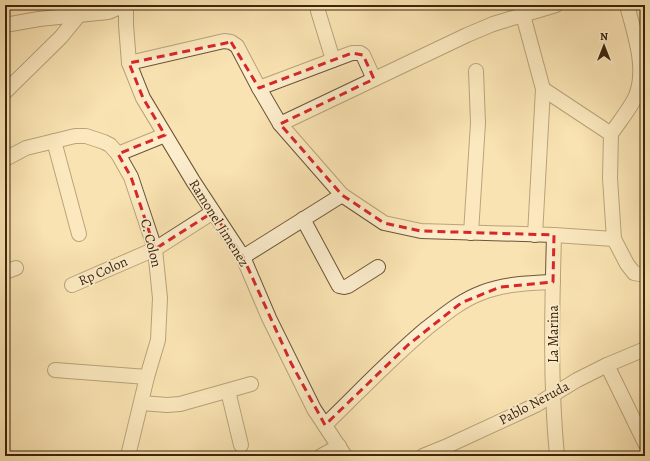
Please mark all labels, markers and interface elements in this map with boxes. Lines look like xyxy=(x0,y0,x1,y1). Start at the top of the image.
north arrow xyxy=(584,26,624,66)
text: N xyxy=(600,29,608,44)
street label: Ramonel Jimenez xyxy=(184,176,254,270)
street label: C. Colon xyxy=(136,217,166,269)
street label: Rp Colon xyxy=(75,252,131,290)
street label: La Marina xyxy=(544,304,563,363)
street label: Pablo Neruda xyxy=(495,376,573,430)

